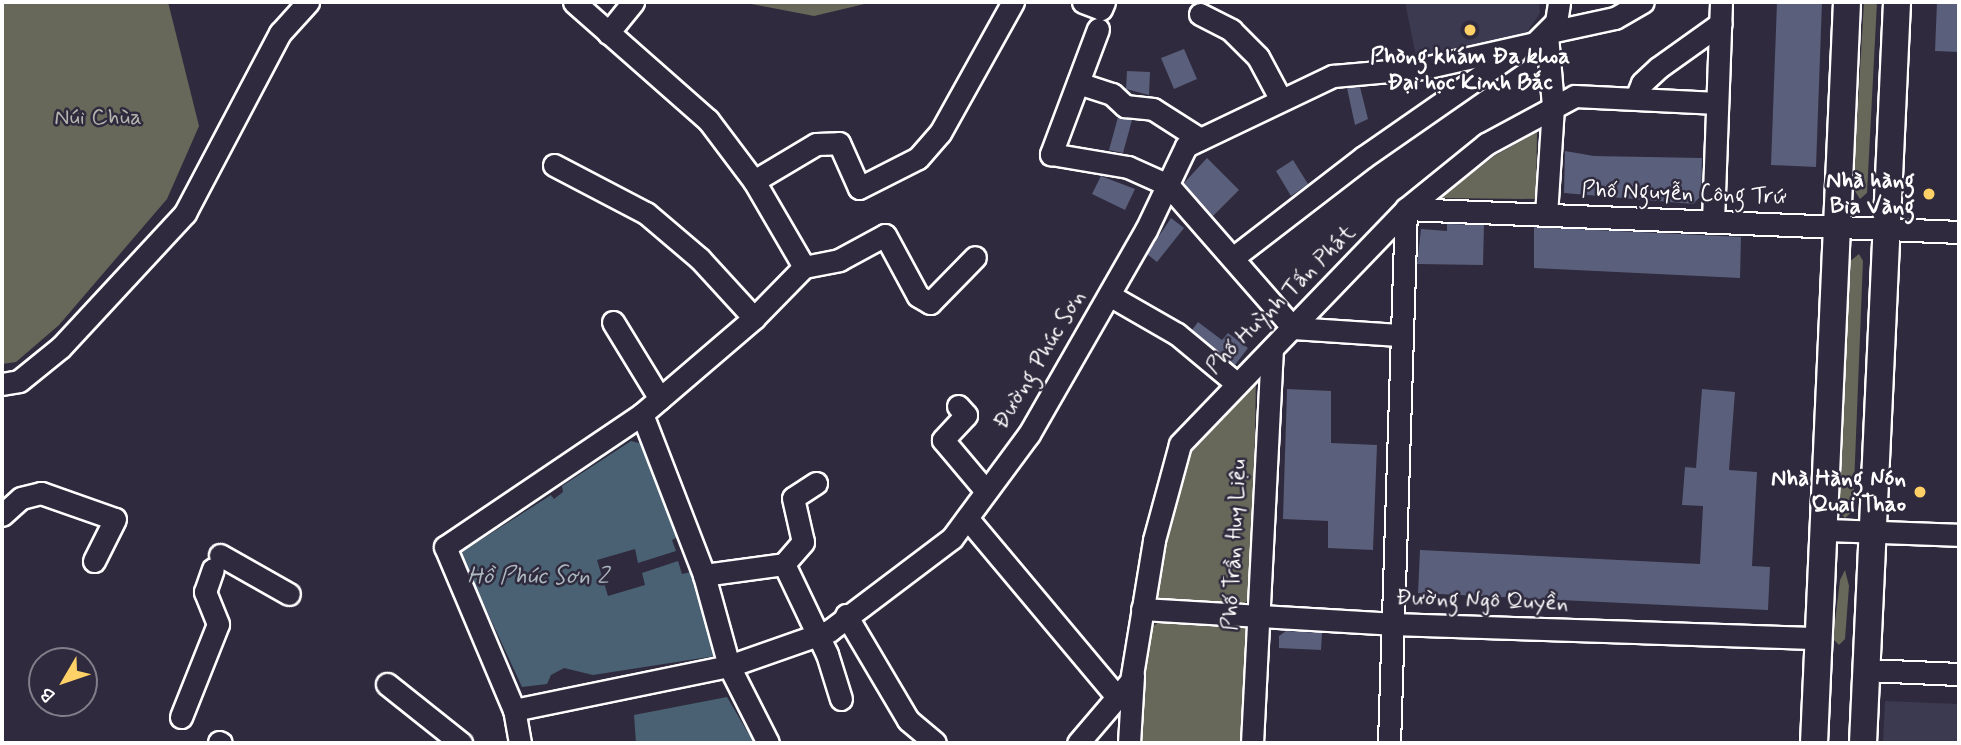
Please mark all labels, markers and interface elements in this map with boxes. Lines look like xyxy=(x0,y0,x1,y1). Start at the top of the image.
marker: Phòng khám Đa khoa Đại học Kinh Bắc xyxy=(1460,20,1480,40)
place label: Phòng khám Đa khoa Đại học Kinh Bắc xyxy=(1370,43,1570,97)
park label: Núi Chùa xyxy=(54,104,142,132)
place label: Nhà hàng Bia Vàng xyxy=(1826,167,1915,221)
street label: Phố Nguyễn Công Trứ xyxy=(1580,177,1788,211)
marker: Nhà hàng Bia Vàng xyxy=(1921,186,1937,202)
street label: Phố Huỳnh Tấn Phát xyxy=(1200,219,1362,381)
street label: Đường Phúc Sơn xyxy=(988,285,1092,435)
street label: Phố Trần Huy Liệu xyxy=(1217,457,1253,633)
place label: Nhà Hàng Nón Quai Thao xyxy=(1770,465,1906,519)
marker: Nhà Hàng Nón Quai Thao xyxy=(1912,484,1928,500)
water label: Hồ Phúc Sơn 2 xyxy=(467,563,609,591)
street label: Đường Ngô Quyền xyxy=(1395,584,1569,618)
north arrow xyxy=(28,647,98,717)
text: B xyxy=(34,682,61,707)

